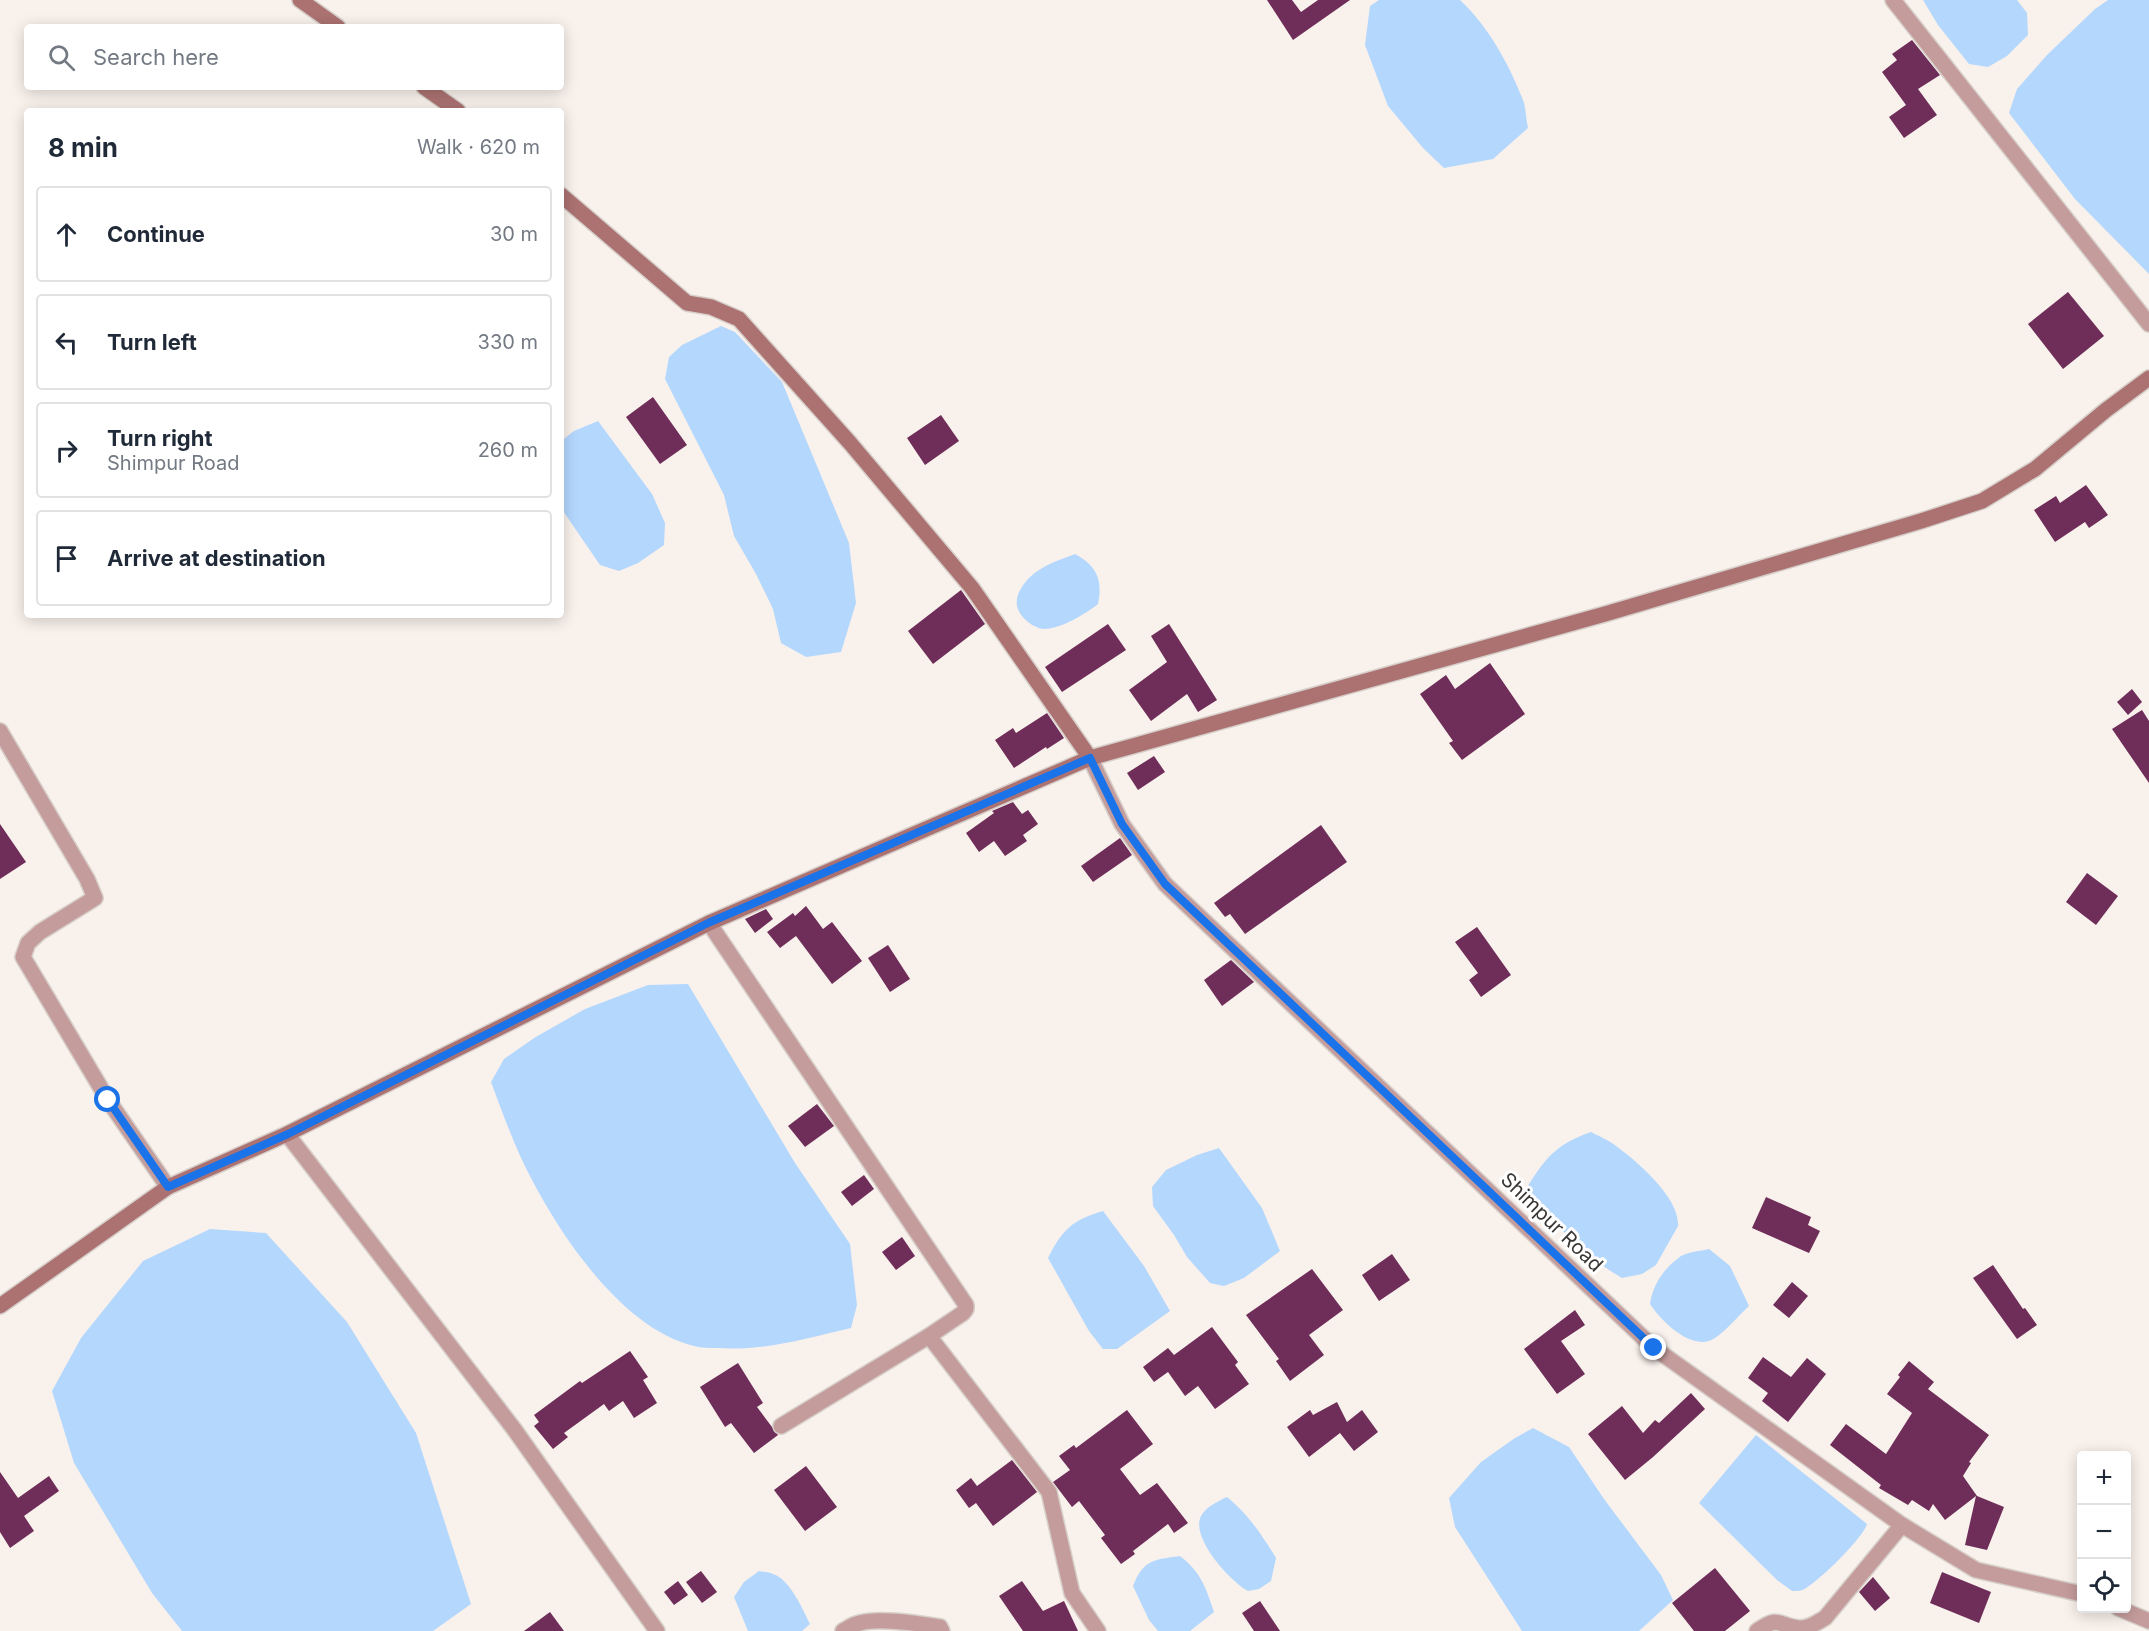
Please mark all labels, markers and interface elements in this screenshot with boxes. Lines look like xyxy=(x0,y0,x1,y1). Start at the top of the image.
search box xyxy=(24,24,564,90)
icon: search xyxy=(45,41,78,74)
text: Search here xyxy=(93,44,219,70)
text: 8 min xyxy=(48,132,118,163)
text: Walk · 620 m xyxy=(417,135,540,159)
icon: ahead xyxy=(50,218,83,251)
text: Continue xyxy=(107,221,205,247)
text: 30 m xyxy=(490,222,538,246)
icon: left xyxy=(50,326,83,359)
text: Turn left xyxy=(107,329,197,355)
text: 330 m xyxy=(478,330,538,354)
text: Turn right xyxy=(107,425,213,451)
icon: right xyxy=(50,434,83,467)
text: 260 m xyxy=(478,438,538,462)
text: Shimpur Road xyxy=(107,451,240,475)
icon: arrive xyxy=(50,542,83,575)
text: Arrive at destination xyxy=(107,545,326,571)
route start xyxy=(94,1086,120,1112)
street label: Shimpur Road xyxy=(1496,1167,1608,1277)
route end xyxy=(1640,1334,1666,1360)
map controls xyxy=(2077,1451,2131,1613)
button: + xyxy=(2077,1451,2131,1505)
button: − xyxy=(2077,1505,2131,1559)
button: locate xyxy=(2077,1559,2131,1613)

